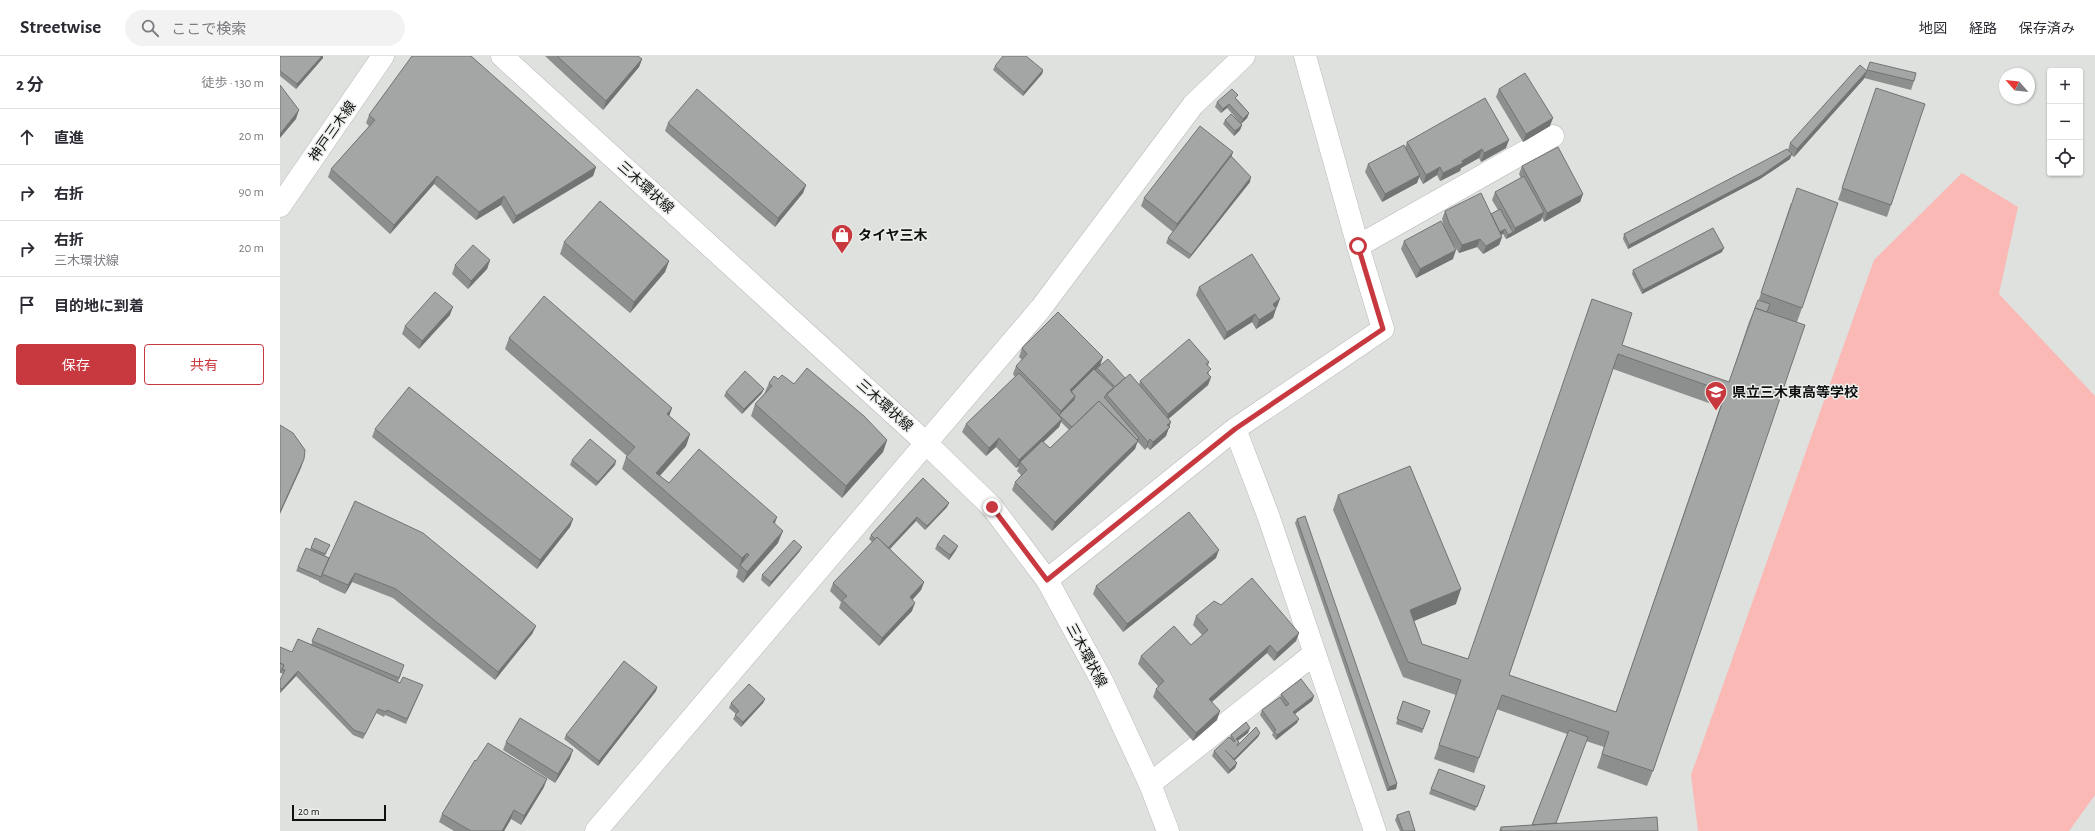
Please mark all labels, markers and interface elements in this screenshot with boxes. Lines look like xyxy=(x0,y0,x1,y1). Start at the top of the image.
search box xyxy=(125,10,405,46)
icon: search xyxy=(139,17,161,39)
text: Streetwise xyxy=(20,18,101,37)
text: ここで検索 xyxy=(171,22,246,37)
text: 地図 xyxy=(1919,22,1947,36)
text: 経路 xyxy=(1969,22,1997,36)
text: 保存済み xyxy=(2019,22,2075,36)
north arrow xyxy=(1999,68,2035,104)
map controls xyxy=(2047,68,2083,176)
button: + xyxy=(2047,68,2083,104)
text: 2 分 xyxy=(16,76,44,93)
text: 徒歩 · 130 m xyxy=(201,77,264,90)
street label: 神戸三木線 xyxy=(306,98,359,164)
button: − xyxy=(2047,104,2083,140)
icon: ahead xyxy=(16,126,38,148)
text: 20 m xyxy=(239,130,264,143)
text: 直進 xyxy=(54,131,84,146)
button: locate xyxy=(2047,140,2083,176)
street label: 三木環状線 xyxy=(615,158,677,216)
icon: right xyxy=(16,182,38,204)
text: 90 m xyxy=(238,186,264,199)
text: 右折 xyxy=(54,187,84,202)
shop icon: タイヤ三木 xyxy=(829,222,855,255)
place label: タイヤ三木 xyxy=(858,228,928,243)
text: 右折 xyxy=(54,233,84,248)
route start xyxy=(1349,237,1367,255)
icon: right xyxy=(16,238,38,260)
text: 20 m xyxy=(239,242,264,255)
text: 三木環状線 xyxy=(54,255,119,268)
icon: arrive xyxy=(16,294,38,316)
text: 目的地に到着 xyxy=(54,299,144,314)
button: 保存 xyxy=(16,344,136,385)
button: 共有 xyxy=(144,344,264,385)
street label: 三木環状線 xyxy=(854,376,916,434)
school or university icon: 県立三木東高等学校 xyxy=(1703,379,1729,412)
place label: 県立三木東高等学校 xyxy=(1732,384,1858,400)
route end xyxy=(983,498,1001,516)
street label: 三木環状線 xyxy=(1064,620,1110,690)
scale bar xyxy=(292,803,386,822)
text: 20 m xyxy=(298,806,319,817)

